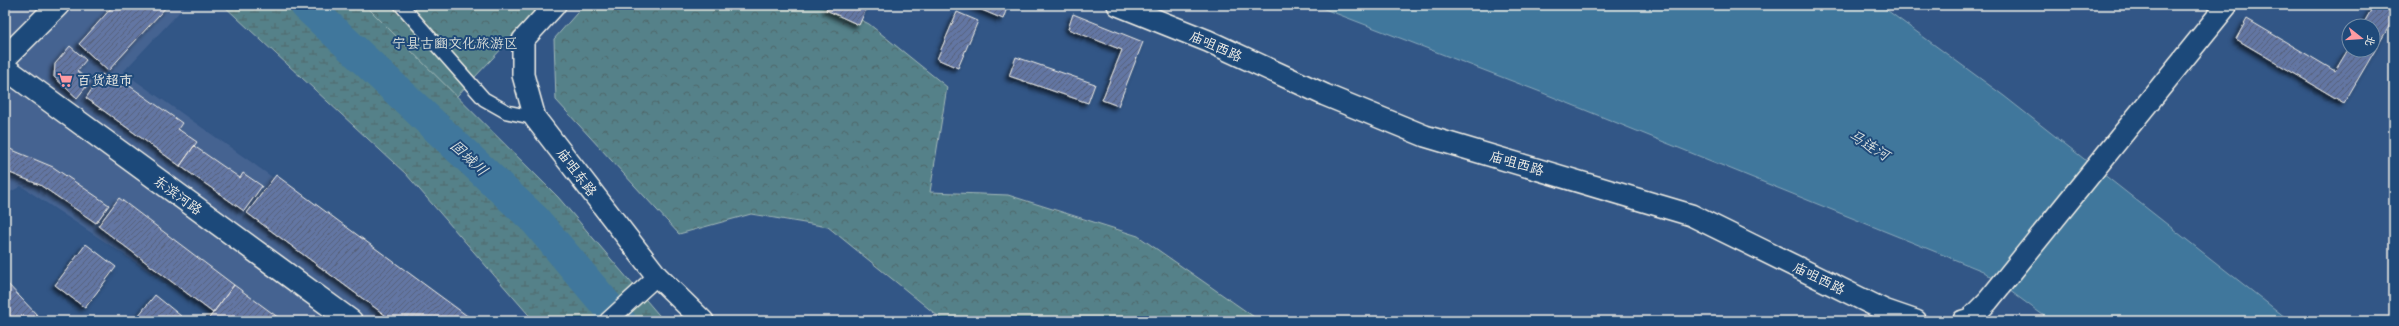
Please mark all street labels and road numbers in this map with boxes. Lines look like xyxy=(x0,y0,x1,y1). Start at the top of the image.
street label: 庙咀西路 xyxy=(1187,25,1246,66)
street label: 庙咀东路 xyxy=(553,144,602,200)
street label: 庙咀西路 xyxy=(1488,146,1547,179)
street label: 东滨河路 xyxy=(150,170,207,219)
street label: 庙咀西路 xyxy=(1790,257,1849,298)

